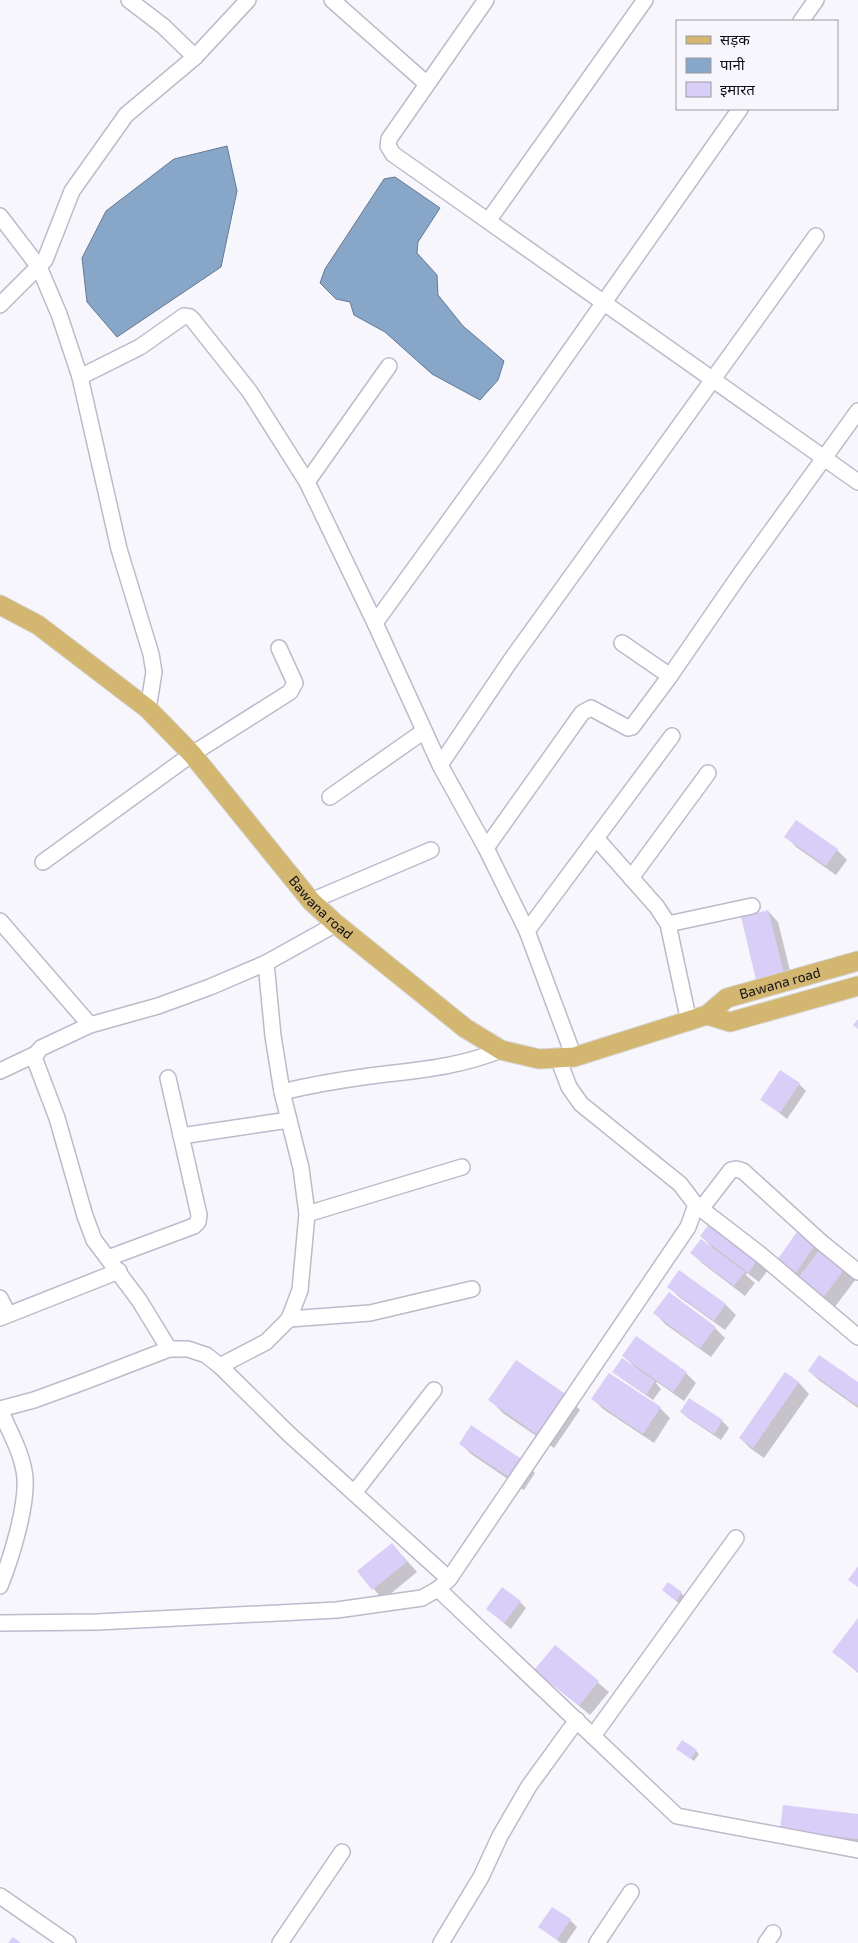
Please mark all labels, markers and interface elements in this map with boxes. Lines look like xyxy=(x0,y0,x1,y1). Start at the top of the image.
legend xyxy=(676,20,838,110)
text: सड़क xyxy=(720,30,750,48)
text: पानी xyxy=(720,55,746,73)
text: इमारत xyxy=(720,80,755,98)
street label: Bawana road xyxy=(286,872,357,942)
street label: Bawana road xyxy=(737,963,822,1002)

